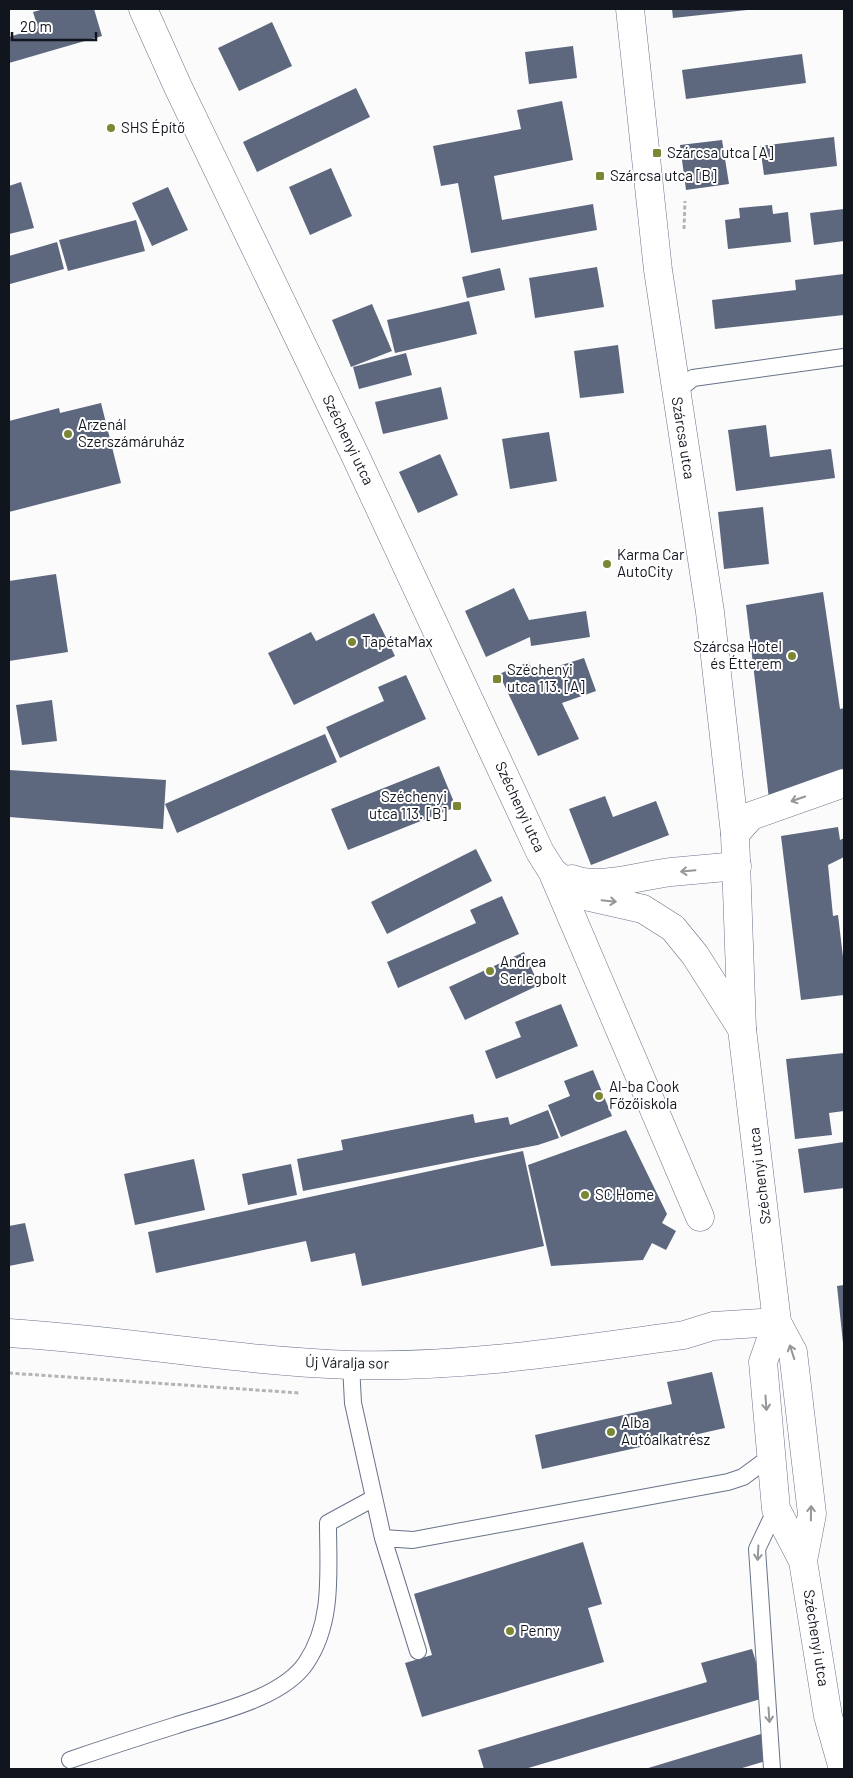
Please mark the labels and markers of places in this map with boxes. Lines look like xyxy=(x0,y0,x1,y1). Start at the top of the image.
place label: SHS Építő xyxy=(121,118,185,136)
marker: SHS Építő xyxy=(105,122,117,134)
place label: Szárcsa utca [A] xyxy=(667,143,774,161)
marker: Szárcsa utca [A] xyxy=(651,147,663,159)
place label: Szárcsa utca [B] xyxy=(610,166,717,184)
marker: Szárcsa utca [B] xyxy=(594,170,606,182)
place label: Arzenál Szerszámáruház xyxy=(78,415,185,450)
marker: Arzenál Szerszámáruház xyxy=(62,428,74,440)
place label: Karma Car AutoCity xyxy=(617,545,685,580)
marker: Karma Car AutoCity xyxy=(601,558,613,570)
place label: TapétaMax xyxy=(362,632,433,650)
marker: TapétaMax xyxy=(346,636,358,648)
place label: Szárcsa Hotel és Étterem xyxy=(693,637,782,672)
marker: Szárcsa Hotel és Étterem xyxy=(786,650,798,662)
place label: Széchenyi utca 113. [A] xyxy=(507,660,585,695)
marker: Széchenyi utca 113. [A] xyxy=(491,673,503,685)
place label: Széchenyi utca 113. [B] xyxy=(369,787,447,822)
marker: Széchenyi utca 113. [B] xyxy=(451,800,463,812)
place label: Andrea Serlegbolt xyxy=(500,952,567,987)
marker: Andrea Serlegbolt xyxy=(484,965,496,977)
place label: Al-ba Cook Főzőiskola xyxy=(609,1077,680,1112)
marker: Al-ba Cook Főzőiskola xyxy=(593,1090,605,1102)
place label: SC Home xyxy=(595,1185,654,1203)
marker: SC Home xyxy=(579,1189,591,1201)
place label: Alba Autóalkatrész xyxy=(621,1413,710,1448)
marker: Alba Autóalkatrész xyxy=(605,1426,617,1438)
place label: Penny xyxy=(520,1621,560,1639)
marker: Penny xyxy=(504,1625,516,1637)

